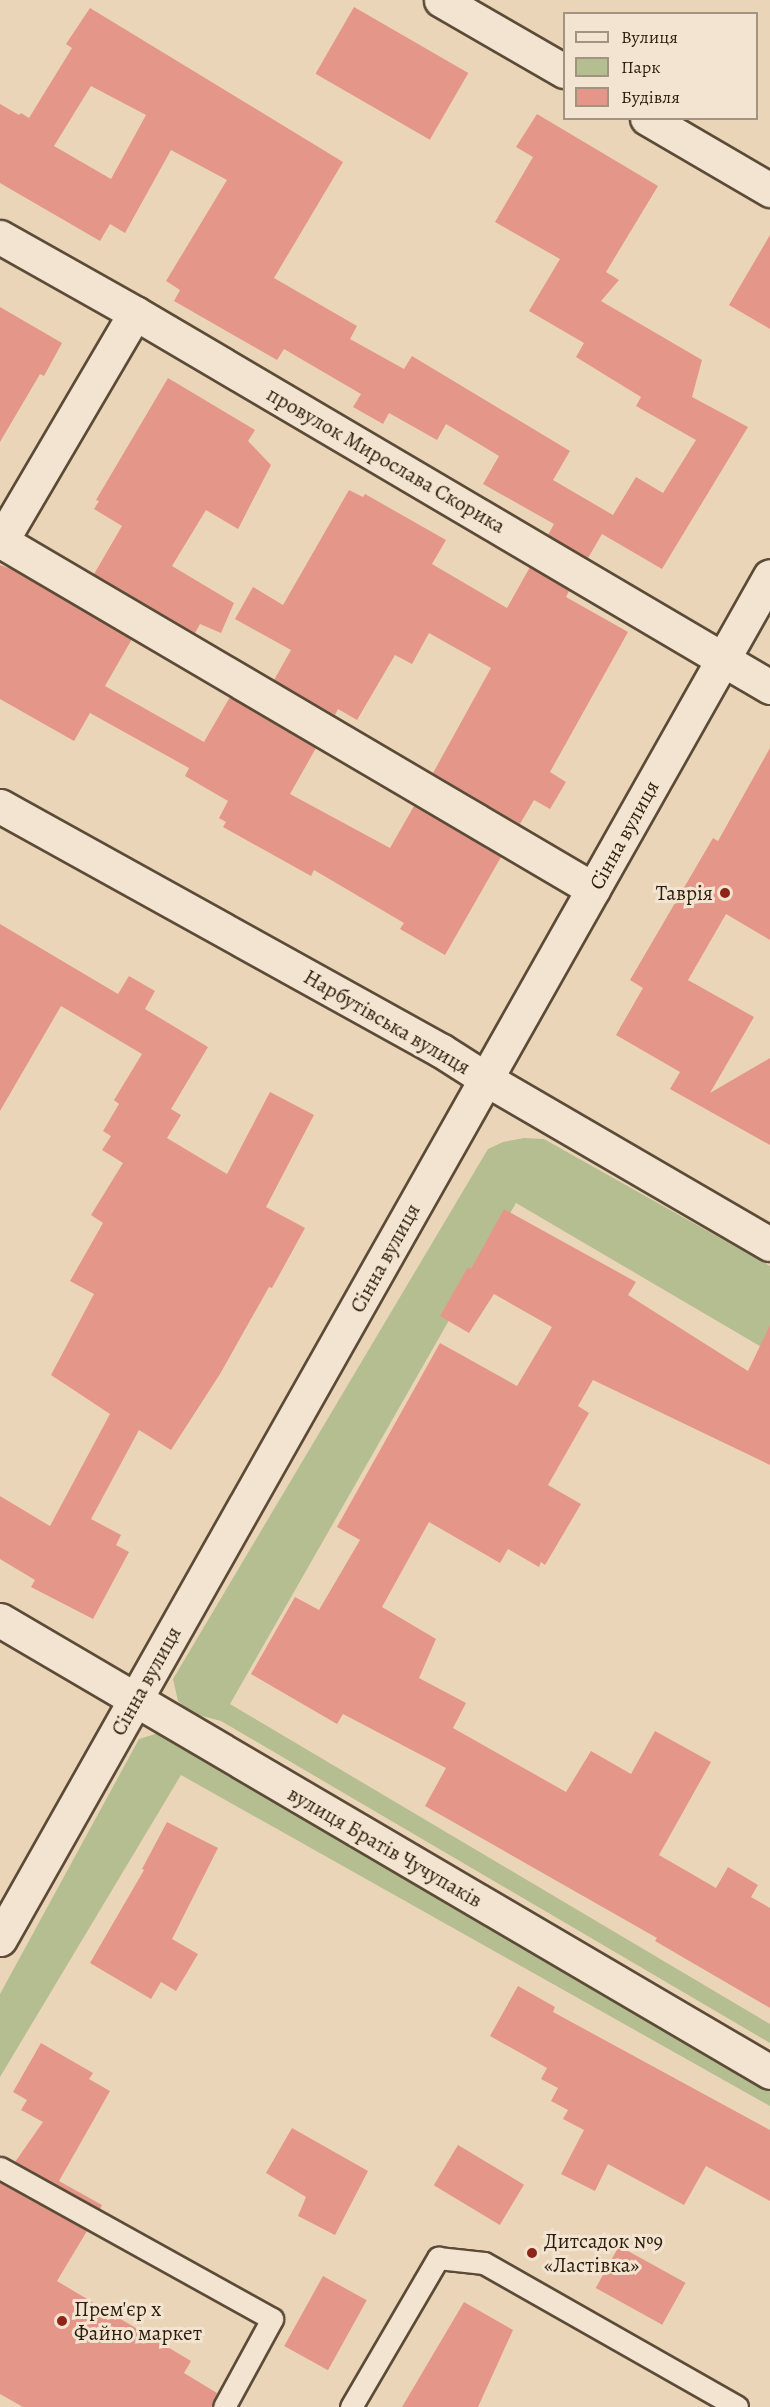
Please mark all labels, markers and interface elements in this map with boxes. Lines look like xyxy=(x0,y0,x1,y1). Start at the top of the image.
legend xyxy=(563,12,758,120)
text: Вулиця xyxy=(621,25,678,49)
text: Парк xyxy=(621,55,661,79)
text: Будівля xyxy=(621,85,680,109)
street label: провулок Мирослава Скорика xyxy=(262,381,510,539)
street label: Сінна вулиця xyxy=(584,776,664,894)
place label: Таврія xyxy=(656,880,713,906)
marker: Таврія xyxy=(718,886,732,900)
street label: Нарбутівська вулиця xyxy=(299,964,475,1080)
street label: Сінна вулиця xyxy=(345,1199,425,1317)
street label: Сінна вулиця xyxy=(106,1622,186,1740)
street label: вулиця Братів Чучупаків xyxy=(283,1781,487,1913)
place label: Дитсадок №9 «Ластівка» xyxy=(544,2228,663,2278)
marker: Дитсадок №9 «Ластівка» xyxy=(525,2246,539,2260)
place label: Прем'єр х Файно маркет xyxy=(74,2296,202,2346)
marker: Прем'єр х Файно маркет xyxy=(55,2314,69,2328)

